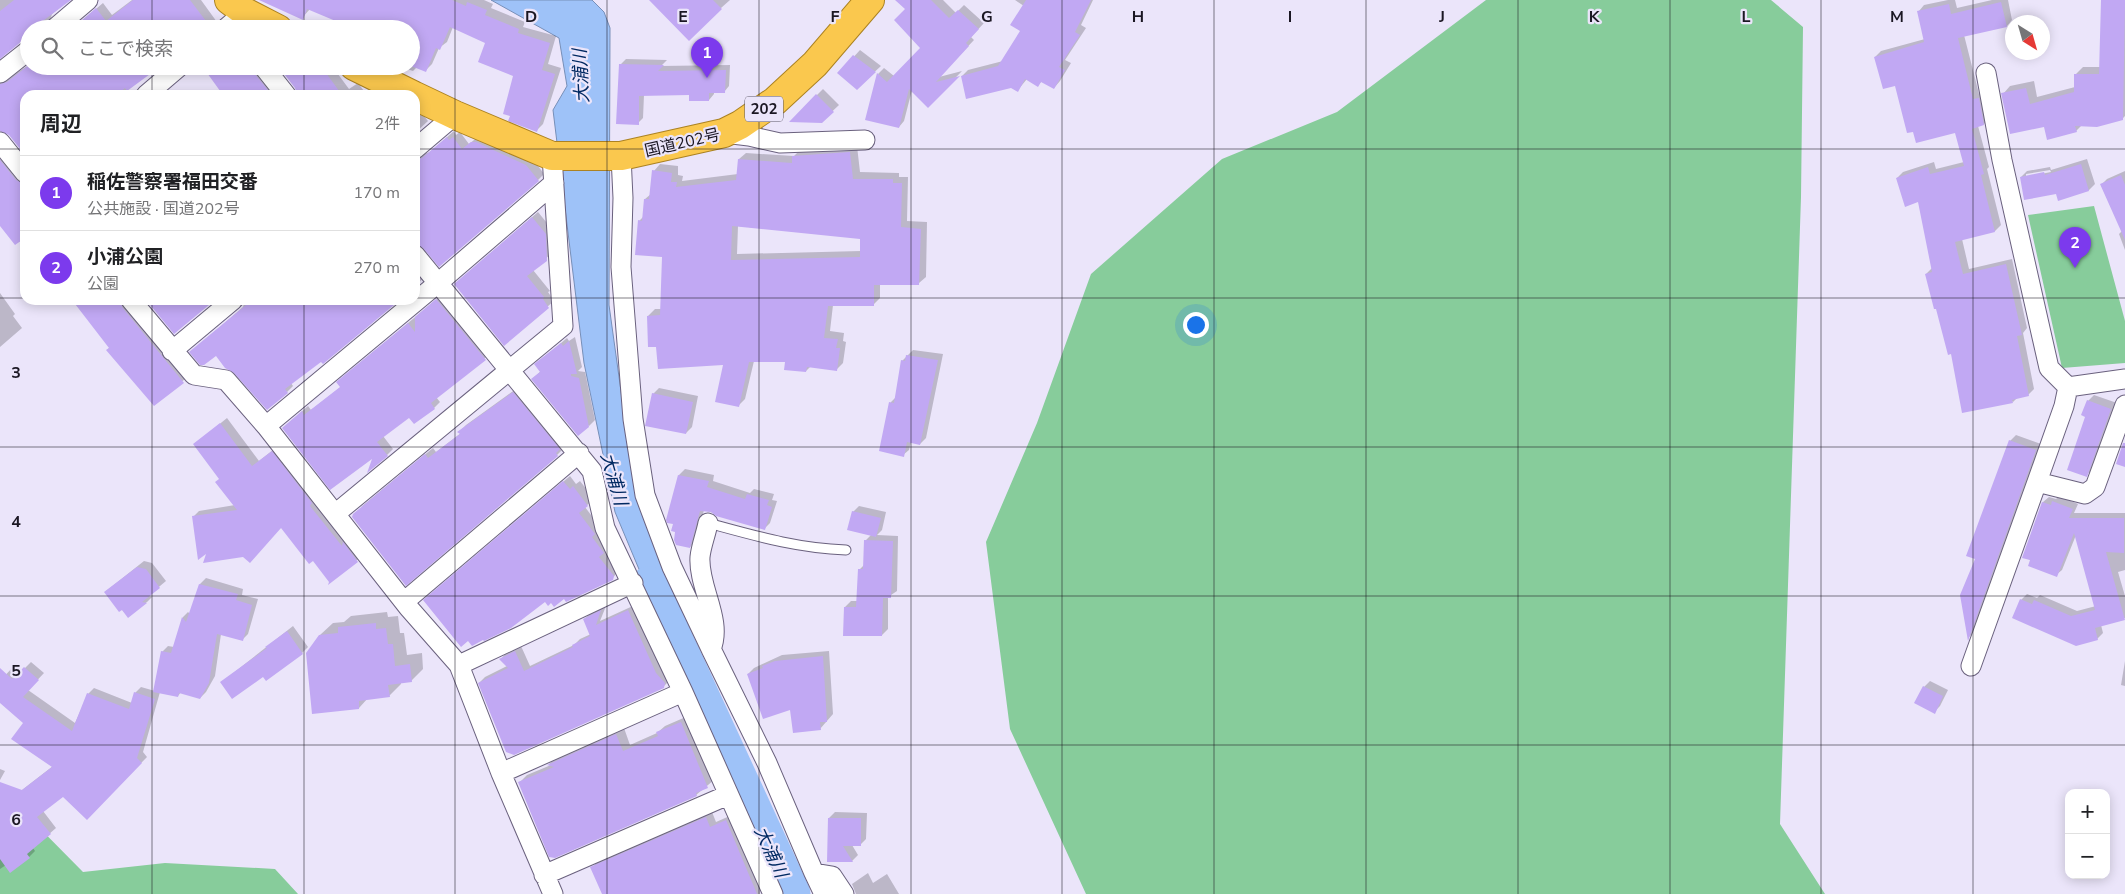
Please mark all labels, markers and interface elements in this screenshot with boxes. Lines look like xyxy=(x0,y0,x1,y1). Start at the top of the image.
text: D xyxy=(525,6,537,28)
text: E xyxy=(678,6,688,28)
text: F xyxy=(831,6,840,28)
text: G xyxy=(981,6,993,28)
text: H xyxy=(1132,6,1144,28)
text: I xyxy=(1288,6,1292,28)
text: J xyxy=(1438,6,1445,28)
text: K xyxy=(1589,6,1601,28)
text: L xyxy=(1742,6,1751,28)
text: M xyxy=(1890,6,1904,28)
north arrow xyxy=(2005,15,2050,60)
search box xyxy=(20,20,420,75)
icon: search xyxy=(38,34,66,62)
text: ここで検索 xyxy=(78,36,173,62)
pin: 1 xyxy=(691,37,723,78)
water label: 大浦川 xyxy=(567,46,594,104)
road number: 202 xyxy=(745,96,783,122)
text: 周辺 xyxy=(40,110,82,138)
text: 2件 xyxy=(374,113,400,135)
street label: 国道202号 xyxy=(642,124,722,162)
text: 稲佐警察署福田交番 xyxy=(87,169,258,195)
text: 1 xyxy=(51,182,61,204)
text: 170 m xyxy=(353,182,400,204)
text: 公共施設 · 国道202号 xyxy=(87,198,240,220)
pin: 2 xyxy=(2059,227,2091,268)
text: 小浦公園 xyxy=(87,244,163,270)
text: 2 xyxy=(51,257,61,279)
text: 270 m xyxy=(353,257,400,279)
text: 公園 xyxy=(87,273,119,295)
your location xyxy=(1183,312,1209,338)
text: 3 xyxy=(11,362,21,384)
water label: 大浦川 xyxy=(595,450,634,510)
text: 4 xyxy=(11,511,21,533)
text: 5 xyxy=(11,660,21,682)
map controls xyxy=(2065,789,2110,879)
button: + xyxy=(2065,789,2110,834)
text: 6 xyxy=(11,809,21,831)
water label: 大浦川 xyxy=(749,822,794,883)
button: − xyxy=(2065,834,2110,879)

